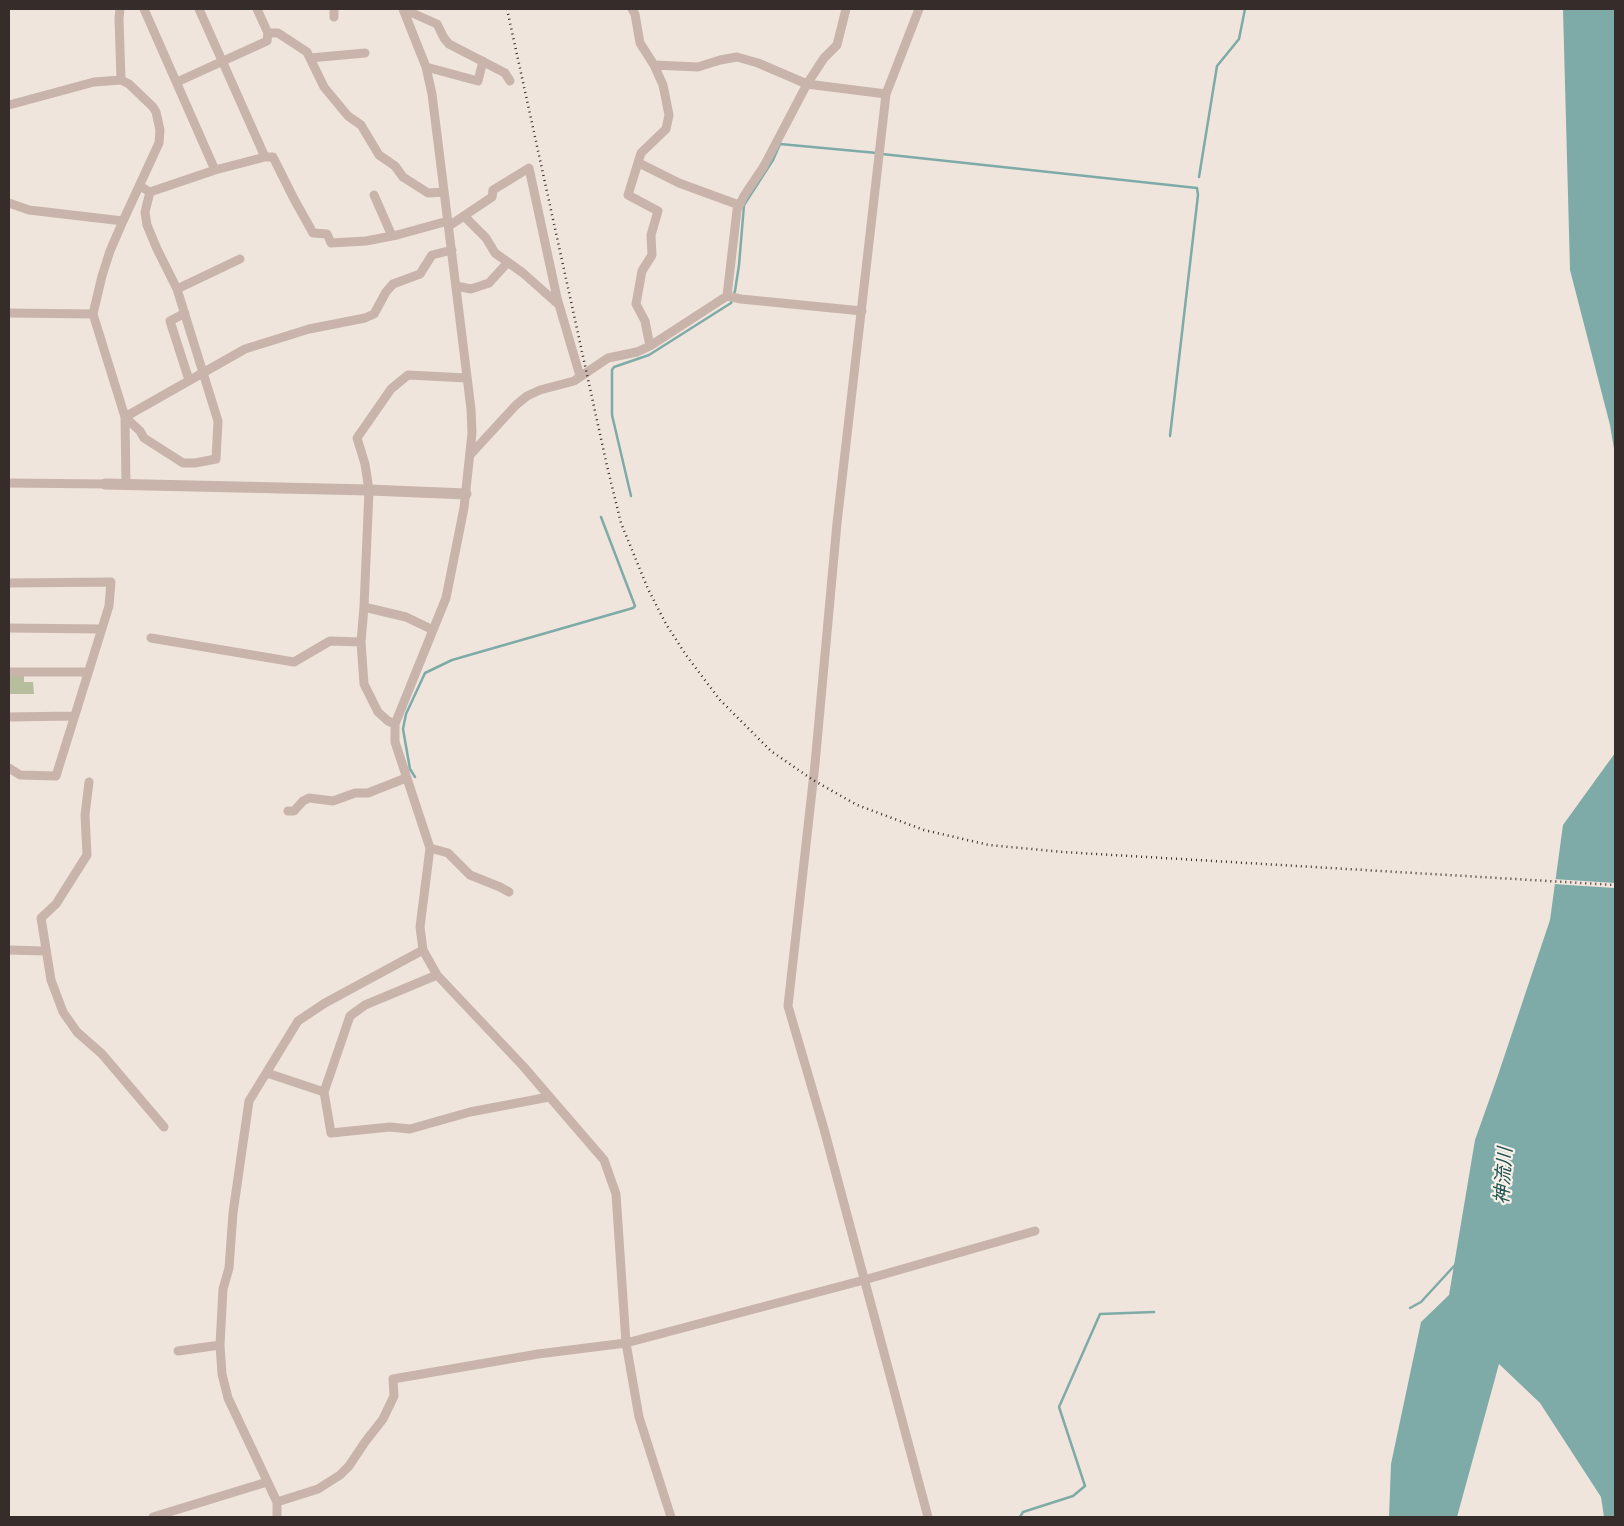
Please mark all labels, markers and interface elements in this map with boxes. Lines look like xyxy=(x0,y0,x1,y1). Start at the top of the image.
water label: 神流川 xyxy=(1491,1147,1517,1205)

